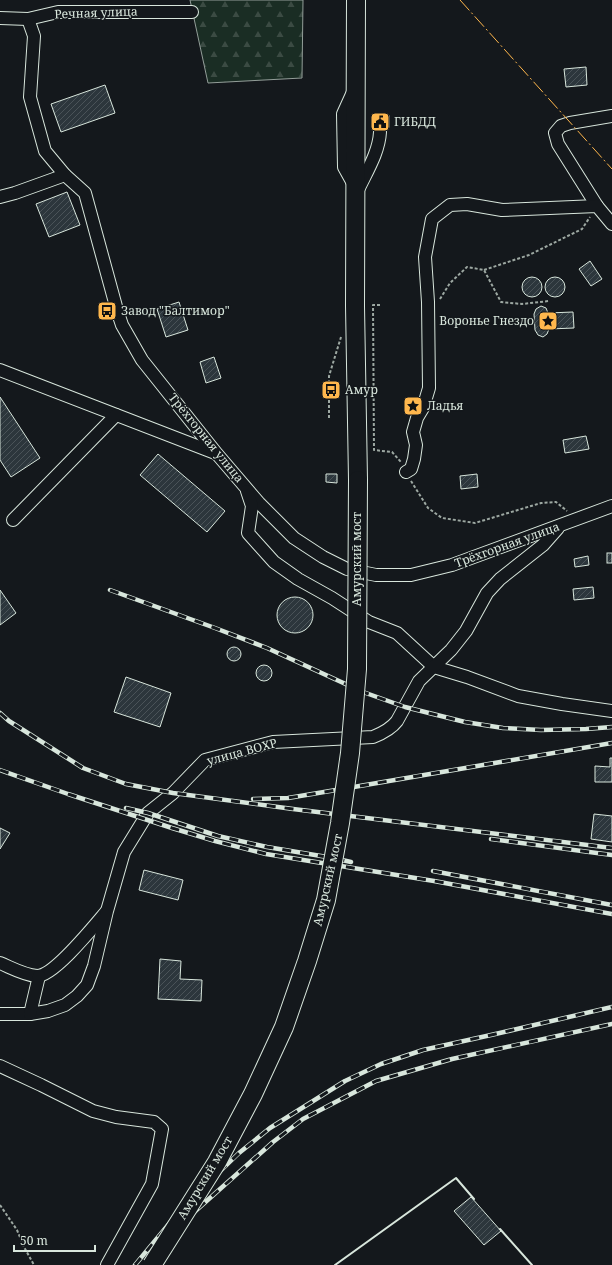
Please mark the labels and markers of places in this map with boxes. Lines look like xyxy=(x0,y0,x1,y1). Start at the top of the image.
public building icon: ГИБДД xyxy=(369,111,391,133)
place label: ГИБДД xyxy=(394,113,436,130)
bus stop icon: Завод "Балтимор" xyxy=(96,300,118,322)
place label: Завод "Балтимор" xyxy=(121,302,230,319)
place icon: Воронье Гнездо xyxy=(537,310,559,332)
place label: Воронье Гнездо xyxy=(439,312,534,329)
bus stop icon: Амур xyxy=(320,379,342,401)
place label: Амур xyxy=(345,381,378,398)
place icon: Ладья xyxy=(402,395,424,417)
place label: Ладья xyxy=(427,397,463,414)

